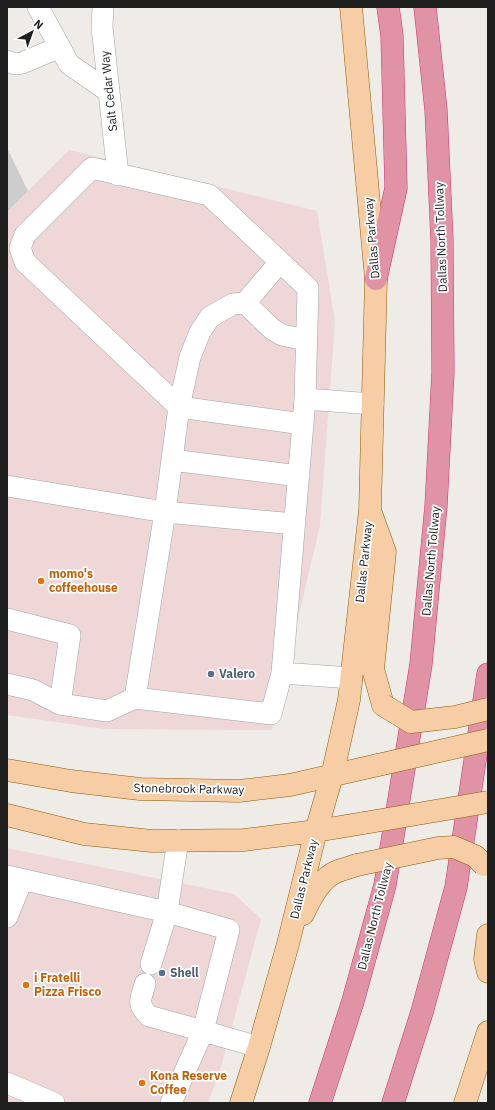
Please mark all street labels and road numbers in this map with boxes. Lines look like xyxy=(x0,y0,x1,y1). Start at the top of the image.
street label: Salt Cedar Way xyxy=(97,50,120,132)
street label: Dallas North Tollway xyxy=(431,182,450,292)
street label: Dallas Parkway xyxy=(360,197,383,279)
street label: Dallas North Tollway xyxy=(418,505,443,616)
street label: Dallas Parkway xyxy=(352,521,375,603)
street label: Stonebrook Parkway xyxy=(133,780,245,797)
street label: Dallas Parkway xyxy=(286,837,321,920)
street label: Dallas North Tollway xyxy=(354,861,395,971)

